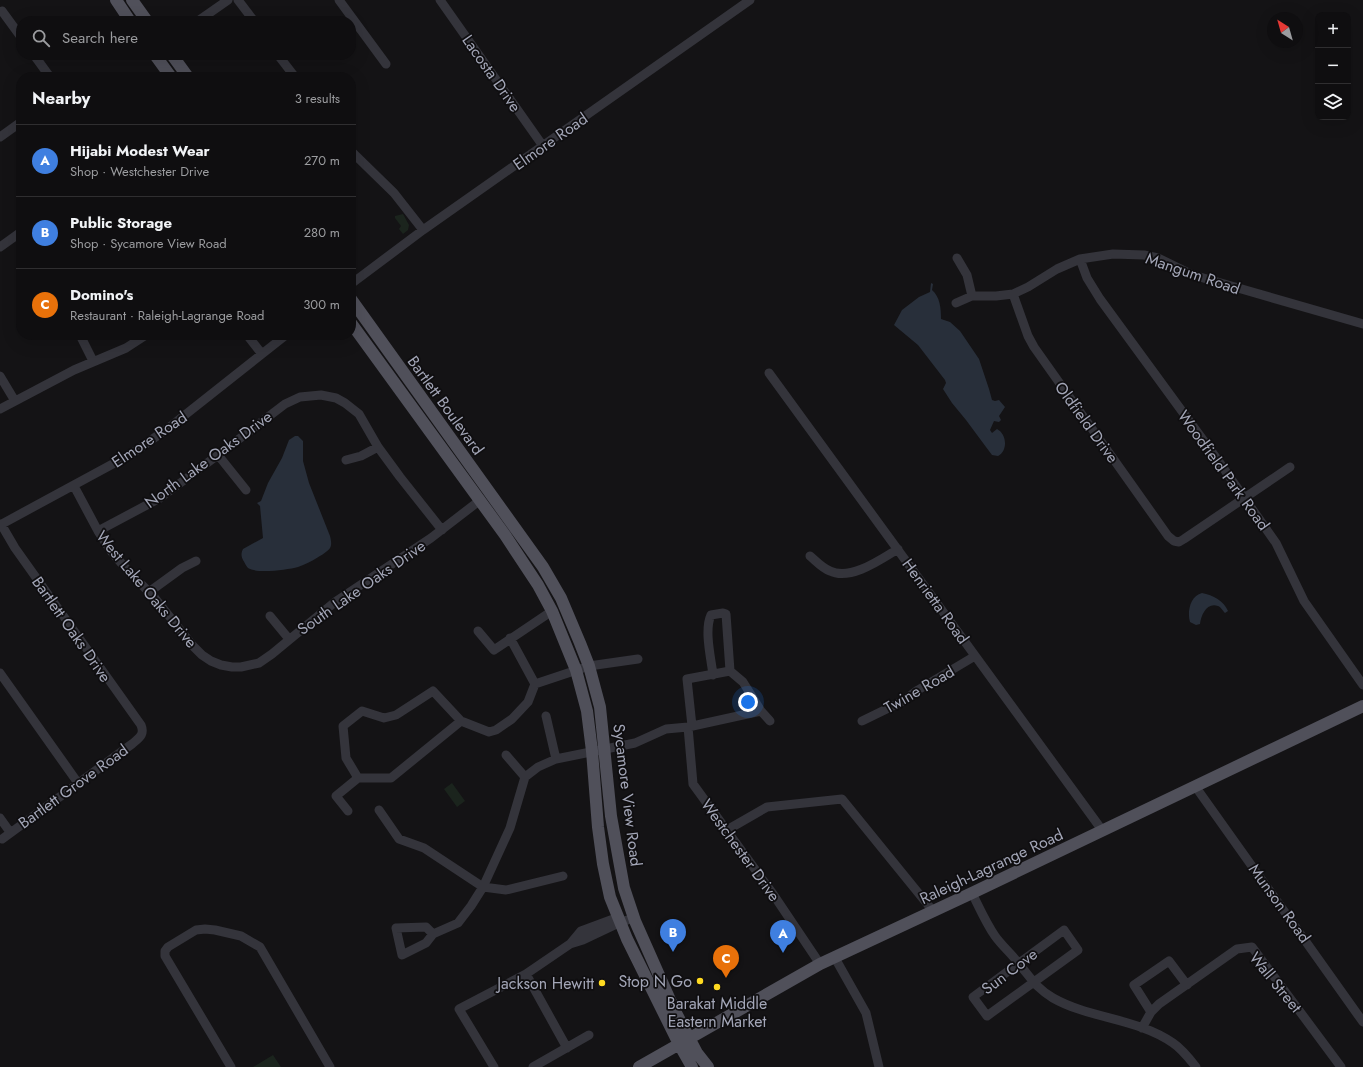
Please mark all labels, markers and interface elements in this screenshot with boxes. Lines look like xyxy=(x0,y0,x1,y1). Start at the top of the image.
north arrow xyxy=(1267,12,1303,48)
map controls xyxy=(1315,12,1351,120)
button: + xyxy=(1315,12,1351,48)
search box xyxy=(16,16,356,60)
icon: search xyxy=(30,27,52,49)
text: Search here xyxy=(62,27,138,49)
street label: Lacosta Drive xyxy=(456,30,527,117)
button: − xyxy=(1315,48,1351,84)
button: layers xyxy=(1315,84,1351,120)
text: Nearby xyxy=(32,86,90,110)
text: 3 results xyxy=(295,89,340,108)
street label: Elmore Road xyxy=(508,107,592,176)
text: Hijabi Modest Wear xyxy=(70,140,210,162)
text: A xyxy=(40,151,50,170)
text: 270 m xyxy=(304,151,340,170)
text: Shop · Westchester Drive xyxy=(70,162,209,181)
text: Public Storage xyxy=(70,212,172,234)
text: B xyxy=(41,223,49,242)
text: 280 m xyxy=(304,223,340,242)
text: Shop · Sycamore View Road xyxy=(70,234,227,253)
street label: Mangum Road xyxy=(1143,247,1243,300)
text: Domino's xyxy=(70,284,133,306)
text: C xyxy=(40,295,50,314)
text: 300 m xyxy=(303,295,340,314)
text: Restaurant · Raleigh-Lagrange Road xyxy=(70,306,264,325)
street label: Bartlett Boulevard xyxy=(402,351,489,460)
street label: Oldfield Drive xyxy=(1049,377,1124,468)
street label: North Lake Oaks Drive xyxy=(140,405,277,514)
street label: Woodfield Park Road xyxy=(1172,405,1275,535)
street label: Elmore Road xyxy=(107,406,192,473)
street label: West Lake Oaks Drive xyxy=(91,526,203,653)
street label: South Lake Oaks Drive xyxy=(292,534,430,640)
street label: Henrietta Road xyxy=(897,554,974,649)
street label: Bartlett Oaks Drive xyxy=(26,572,117,687)
street label: Twine Road xyxy=(880,660,959,719)
your location xyxy=(738,692,758,712)
street label: Sycamore View Road xyxy=(607,723,648,868)
street label: Bartlett Grove Road xyxy=(14,739,133,834)
street label: Westchester Drive xyxy=(696,794,786,906)
street label: Raleigh-Lagrange Road xyxy=(916,823,1067,910)
street label: Munson Road xyxy=(1243,859,1316,948)
pin: B xyxy=(660,919,686,952)
pin: A xyxy=(770,920,796,953)
street label: Sun Cove xyxy=(976,943,1042,1000)
pin: C xyxy=(713,945,739,978)
street label: Wall Street xyxy=(1244,947,1307,1018)
place label: Stop N Go xyxy=(618,970,692,993)
place label: Jackson Hewitt xyxy=(495,972,594,995)
marker: Stop N Go xyxy=(695,976,705,986)
marker: Jackson Hewitt xyxy=(597,978,607,988)
marker: Barakat Middle Eastern Market xyxy=(712,982,722,992)
place label: Barakat Middle Eastern Market xyxy=(667,992,767,1033)

